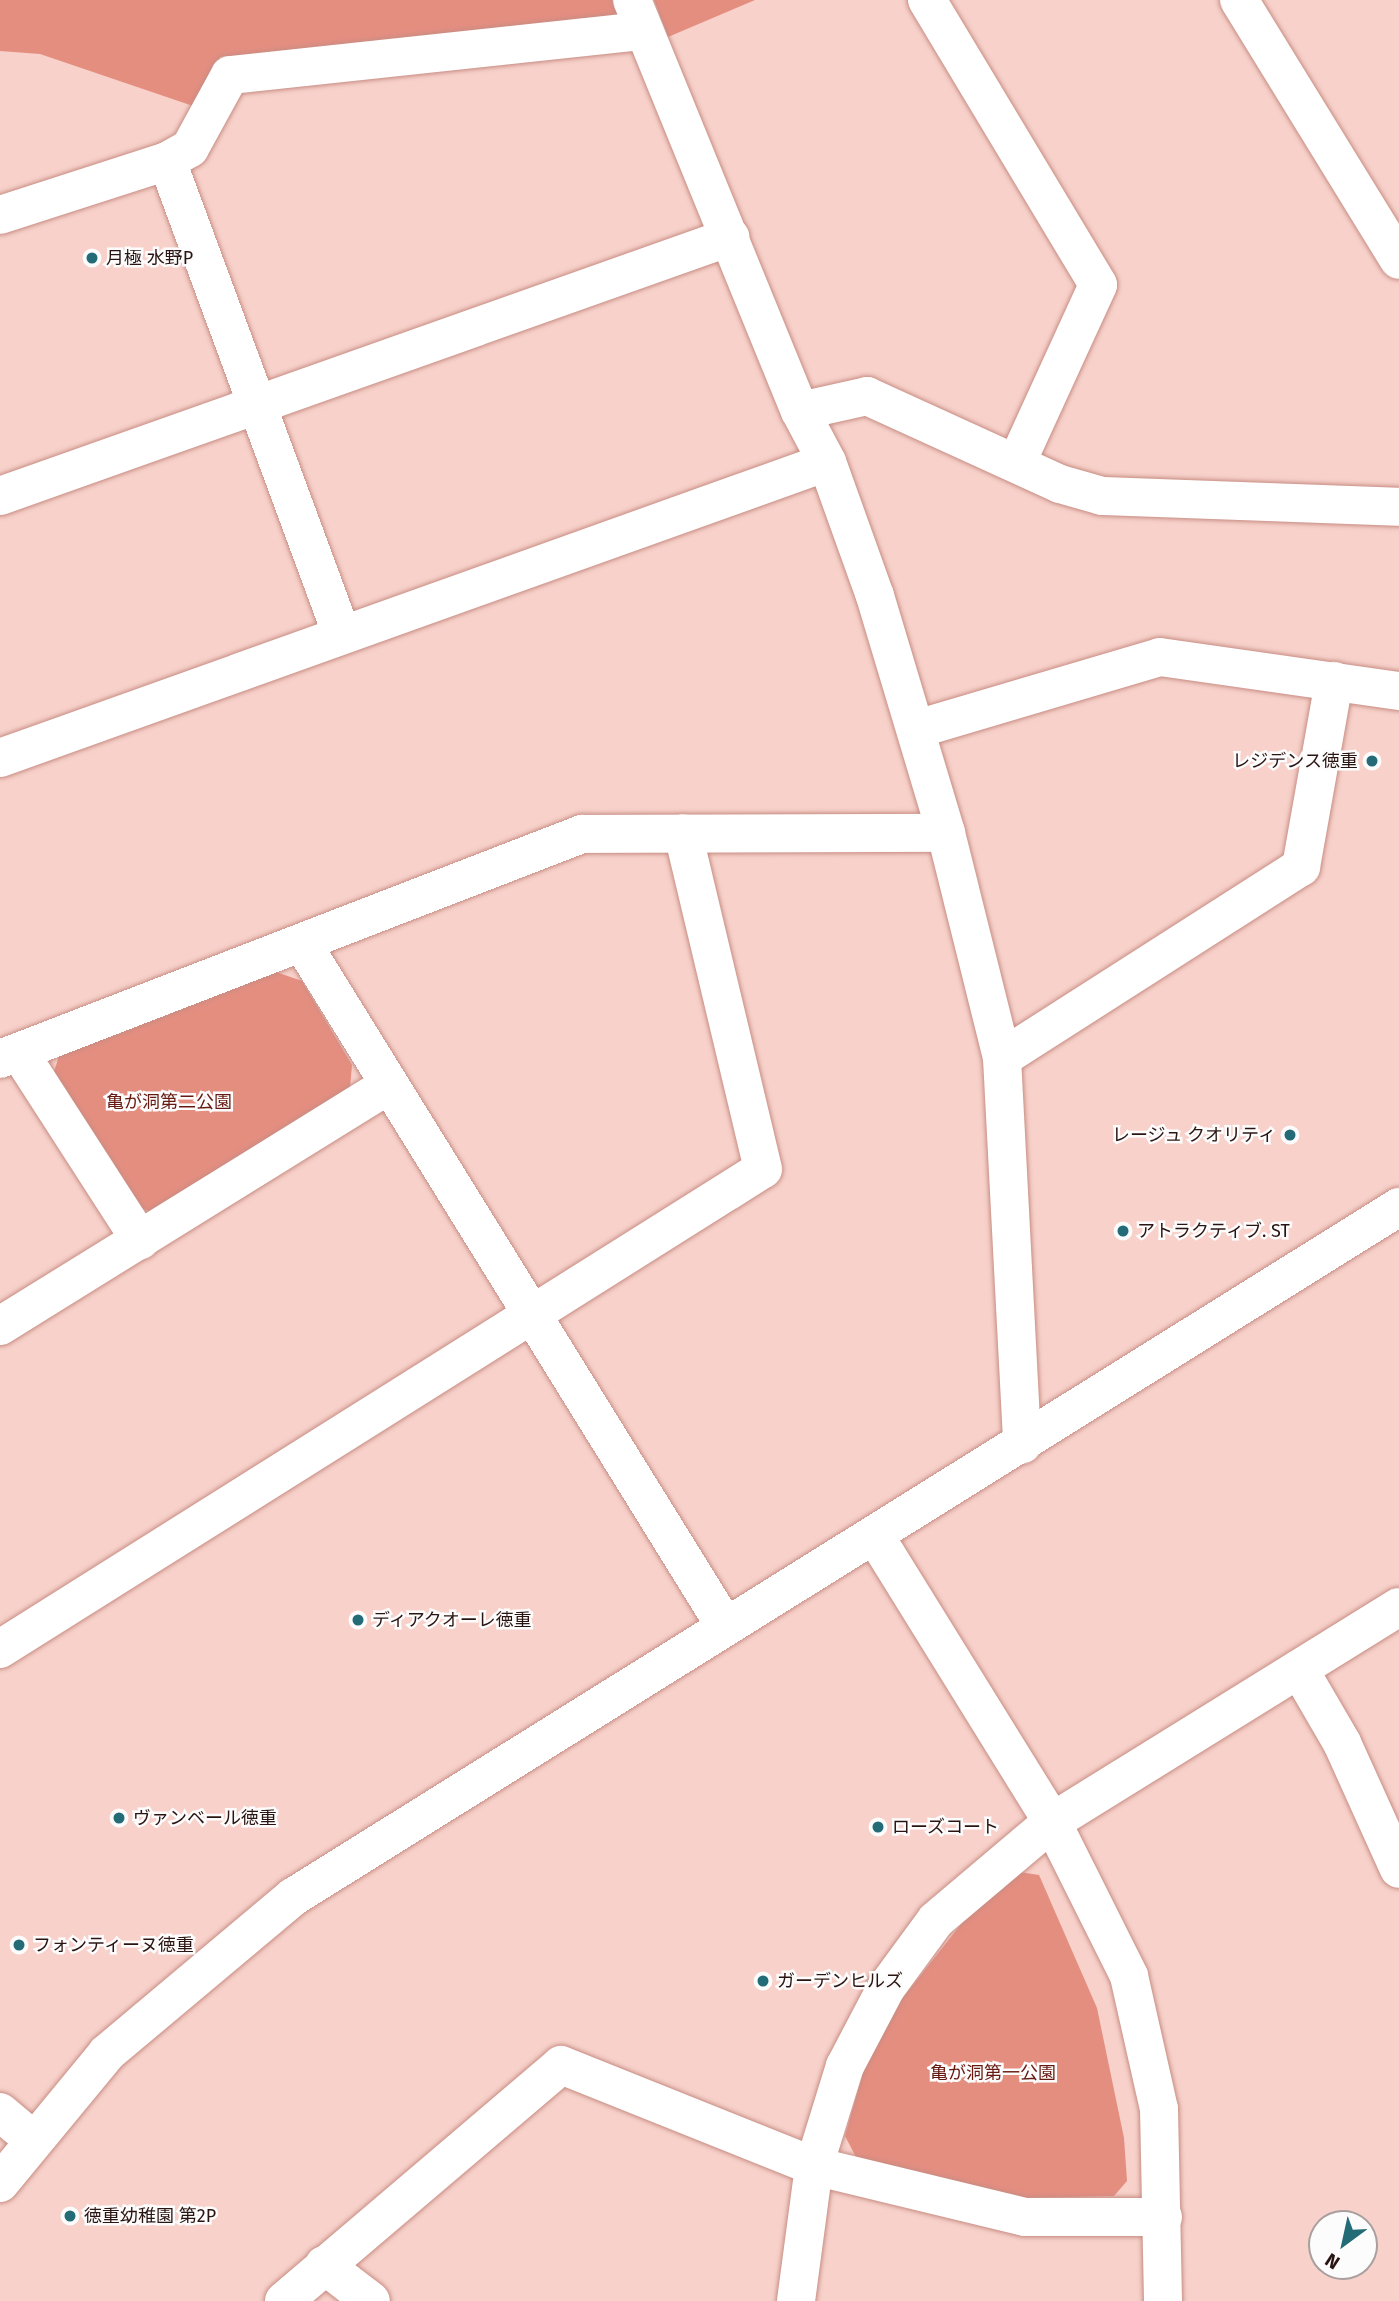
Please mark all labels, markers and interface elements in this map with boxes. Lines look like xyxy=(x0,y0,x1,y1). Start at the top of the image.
place label: 月極 水野P xyxy=(106,247,193,269)
marker: 月極 水野P xyxy=(84,250,100,266)
place label: レジデンス徳重 xyxy=(1232,750,1358,772)
marker: レジデンス徳重 xyxy=(1364,753,1380,769)
park label: 亀が洞第二公園 xyxy=(106,1091,232,1113)
place label: レージュ クオリティ xyxy=(1109,1124,1276,1146)
marker: レージュ クオリティ xyxy=(1282,1127,1298,1143)
place label: アトラクティブ. ST xyxy=(1137,1220,1291,1242)
marker: アトラクティブ. ST xyxy=(1115,1223,1131,1239)
place label: ディアクオーレ徳重 xyxy=(372,1609,534,1631)
marker: ディアクオーレ徳重 xyxy=(350,1612,366,1628)
place label: ヴァンベール徳重 xyxy=(133,1807,277,1829)
marker: ヴァンベール徳重 xyxy=(111,1810,127,1826)
place label: ローズコート xyxy=(892,1816,1000,1838)
marker: ローズコート xyxy=(870,1819,886,1835)
place label: フォンティーヌ徳重 xyxy=(33,1934,195,1956)
marker: フォンティーヌ徳重 xyxy=(11,1937,27,1953)
place label: ガーデンヒルズ xyxy=(777,1970,903,1992)
marker: ガーデンヒルズ xyxy=(755,1973,771,1989)
park label: 亀が洞第一公園 xyxy=(930,2062,1056,2084)
place label: 徳重幼稚園 第2P xyxy=(84,2205,216,2227)
marker: 徳重幼稚園 第2P xyxy=(62,2208,78,2224)
north arrow xyxy=(1308,2210,1378,2280)
text: N xyxy=(1321,2248,1344,2274)

